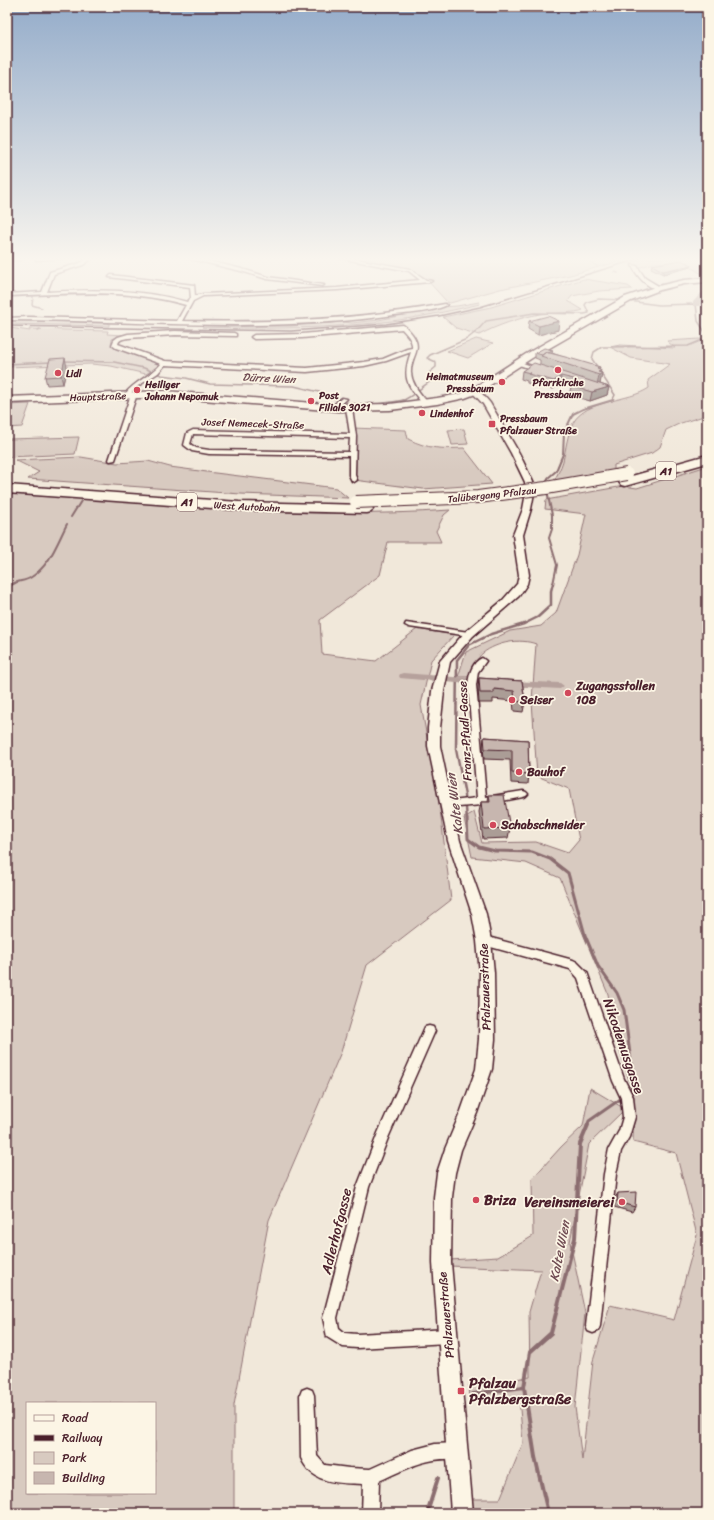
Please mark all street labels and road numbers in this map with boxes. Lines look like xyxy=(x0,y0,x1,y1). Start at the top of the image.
street label: Hauptstraße xyxy=(69,387,127,407)
street label: Josef Nemecek-Straße xyxy=(200,413,305,435)
road number: A1 xyxy=(656,462,676,480)
street label: Talübergang Pfalzau xyxy=(447,481,538,509)
road number: A1 xyxy=(177,493,197,511)
street label: West Autobahn xyxy=(213,496,281,518)
street label: Franz-Pfudl-Gasse xyxy=(451,680,479,782)
street label: Pfalzauerstraße xyxy=(472,943,498,1031)
street label: Nikodemusgasse xyxy=(595,995,652,1098)
street label: Adlerhofgasse xyxy=(313,1185,359,1278)
street label: Pfalzauerstraße xyxy=(431,1271,461,1359)

